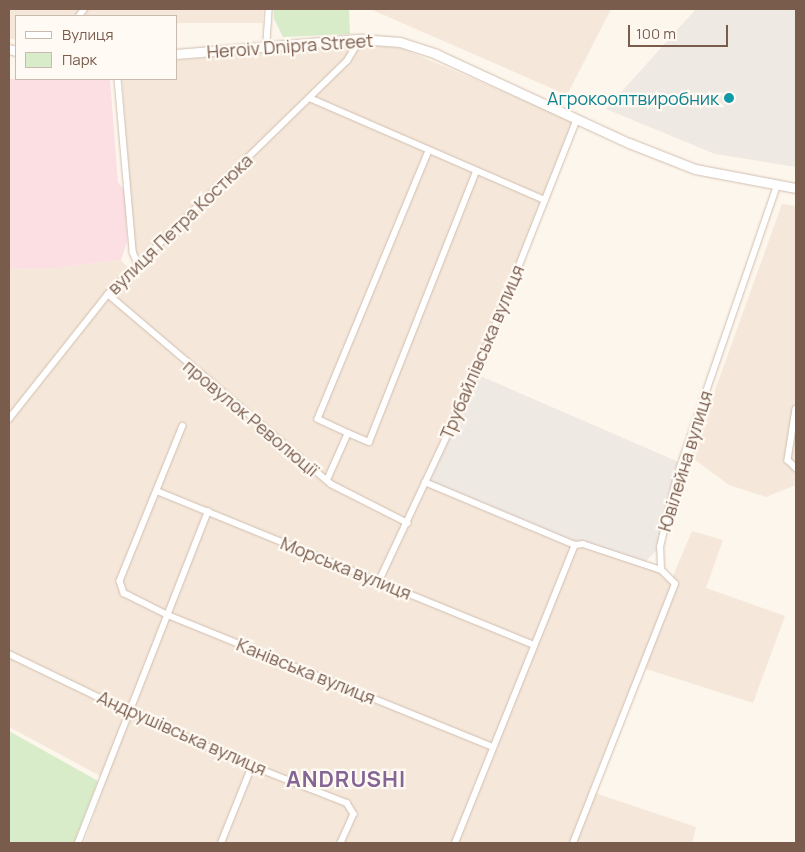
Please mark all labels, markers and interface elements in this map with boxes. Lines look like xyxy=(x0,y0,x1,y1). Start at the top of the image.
legend xyxy=(15,15,178,80)
scale bar xyxy=(630,15,730,47)
text: 100 m xyxy=(636,23,676,44)
text: Вулиця xyxy=(62,24,114,45)
street label: Heroiv Dnipra Street xyxy=(206,29,374,63)
text: Парк xyxy=(62,49,97,70)
place label: Агрокооптвиробник xyxy=(547,87,719,109)
marker: Агрокооптвиробник xyxy=(723,92,735,104)
street label: вулиця Петра Костюка xyxy=(103,149,257,299)
street label: Трубайлівська вулиця xyxy=(436,262,528,442)
street label: провулок Революції xyxy=(179,355,323,481)
street label: Ювілейна вулиця xyxy=(653,388,717,534)
street label: Морська вулиця xyxy=(278,532,414,604)
street label: Канівська вулиця xyxy=(233,633,379,709)
street label: Андрушівська вулиця xyxy=(94,686,270,780)
district label: ANDRUSHI xyxy=(285,767,407,793)

